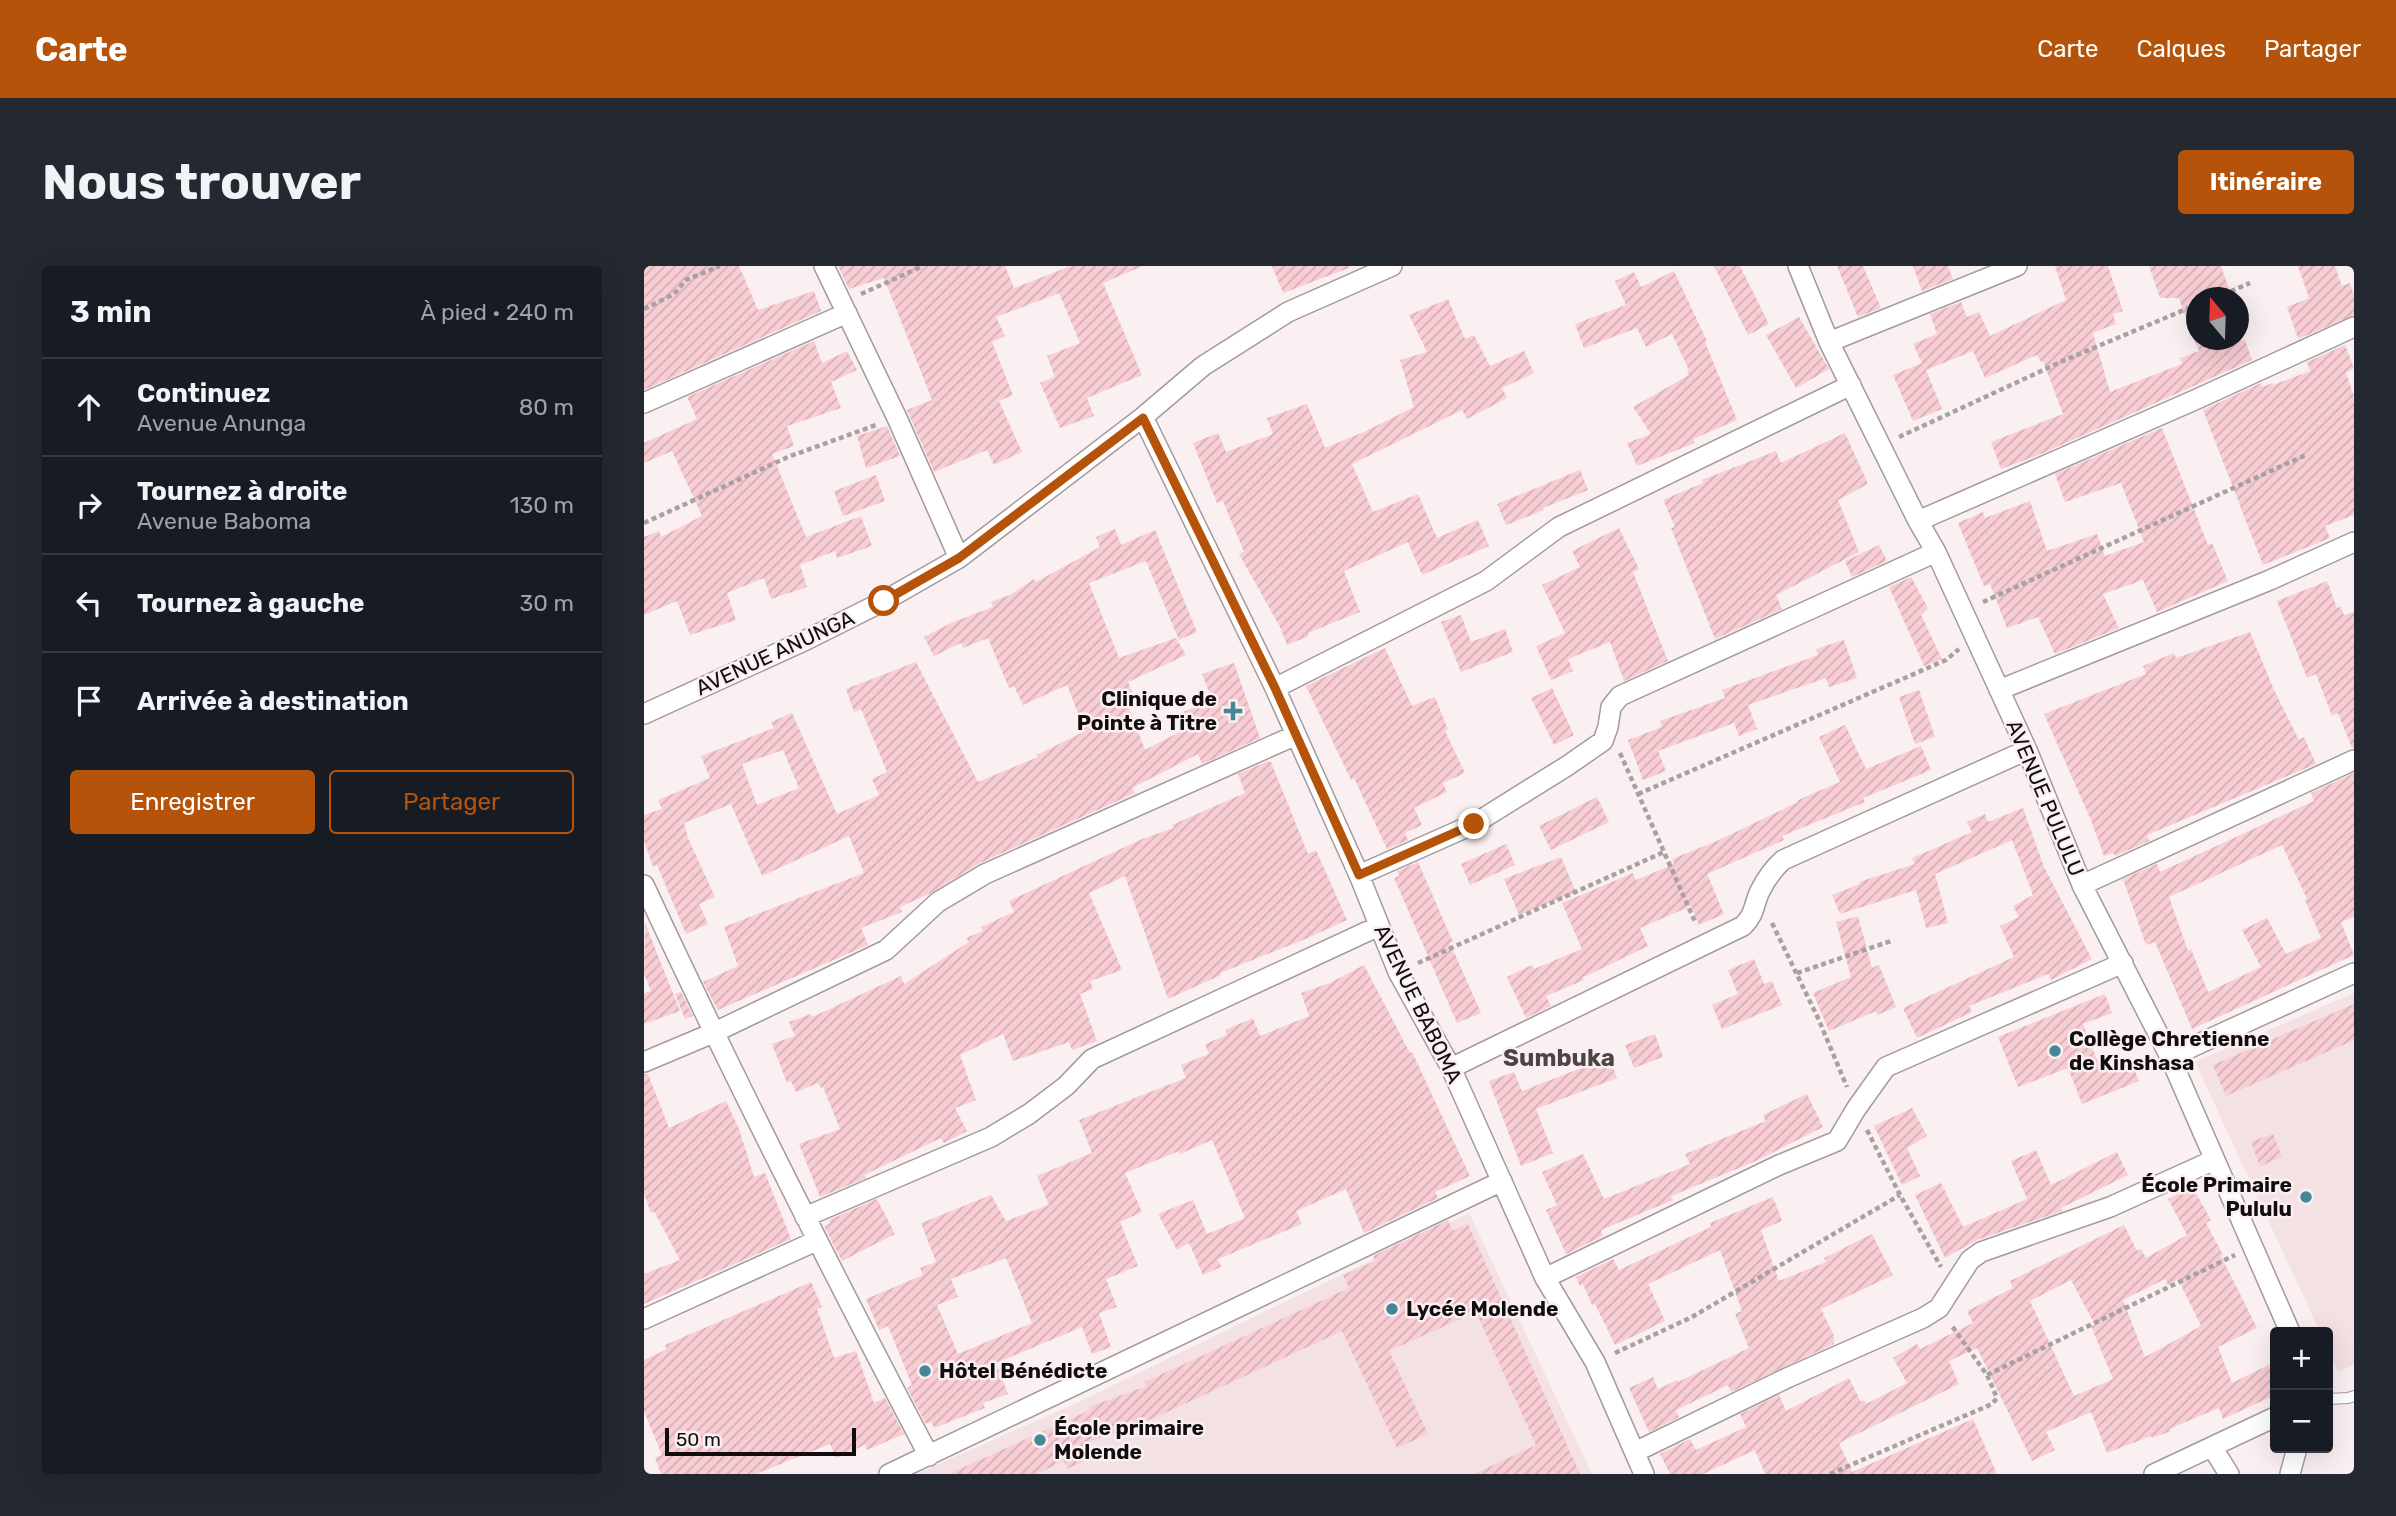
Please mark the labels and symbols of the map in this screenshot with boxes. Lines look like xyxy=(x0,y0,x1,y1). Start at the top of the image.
north arrow xyxy=(2186,287,2249,350)
route start xyxy=(868,585,899,616)
street label: AVENUE ANUNGA xyxy=(691,605,858,700)
place label: Clinique de Pointe à Titre xyxy=(1077,686,1217,735)
marker: Clinique de Pointe à Titre xyxy=(1223,701,1243,721)
street label: AVENUE PULULU xyxy=(2001,716,2090,880)
route end xyxy=(1458,808,1489,839)
street label: AVENUE BABOMA xyxy=(1369,920,1468,1087)
place label: Collège Chretienne de Kinshasa xyxy=(2069,1026,2269,1075)
marker: Collège Chretienne de Kinshasa xyxy=(2047,1043,2063,1059)
district label: Sumbuka xyxy=(1503,1044,1615,1072)
place label: École Primaire Pululu xyxy=(2141,1172,2292,1221)
marker: École Primaire Pululu xyxy=(2298,1189,2314,1205)
place label: Lycée Molende xyxy=(1406,1296,1559,1321)
marker: Lycée Molende xyxy=(1384,1301,1400,1317)
place label: Hôtel Bénédicte xyxy=(939,1358,1107,1383)
marker: Hôtel Bénédicte xyxy=(917,1363,933,1379)
place label: École primaire Molende xyxy=(1054,1415,1204,1464)
scale bar xyxy=(665,1425,856,1457)
marker: École primaire Molende xyxy=(1032,1432,1048,1448)

